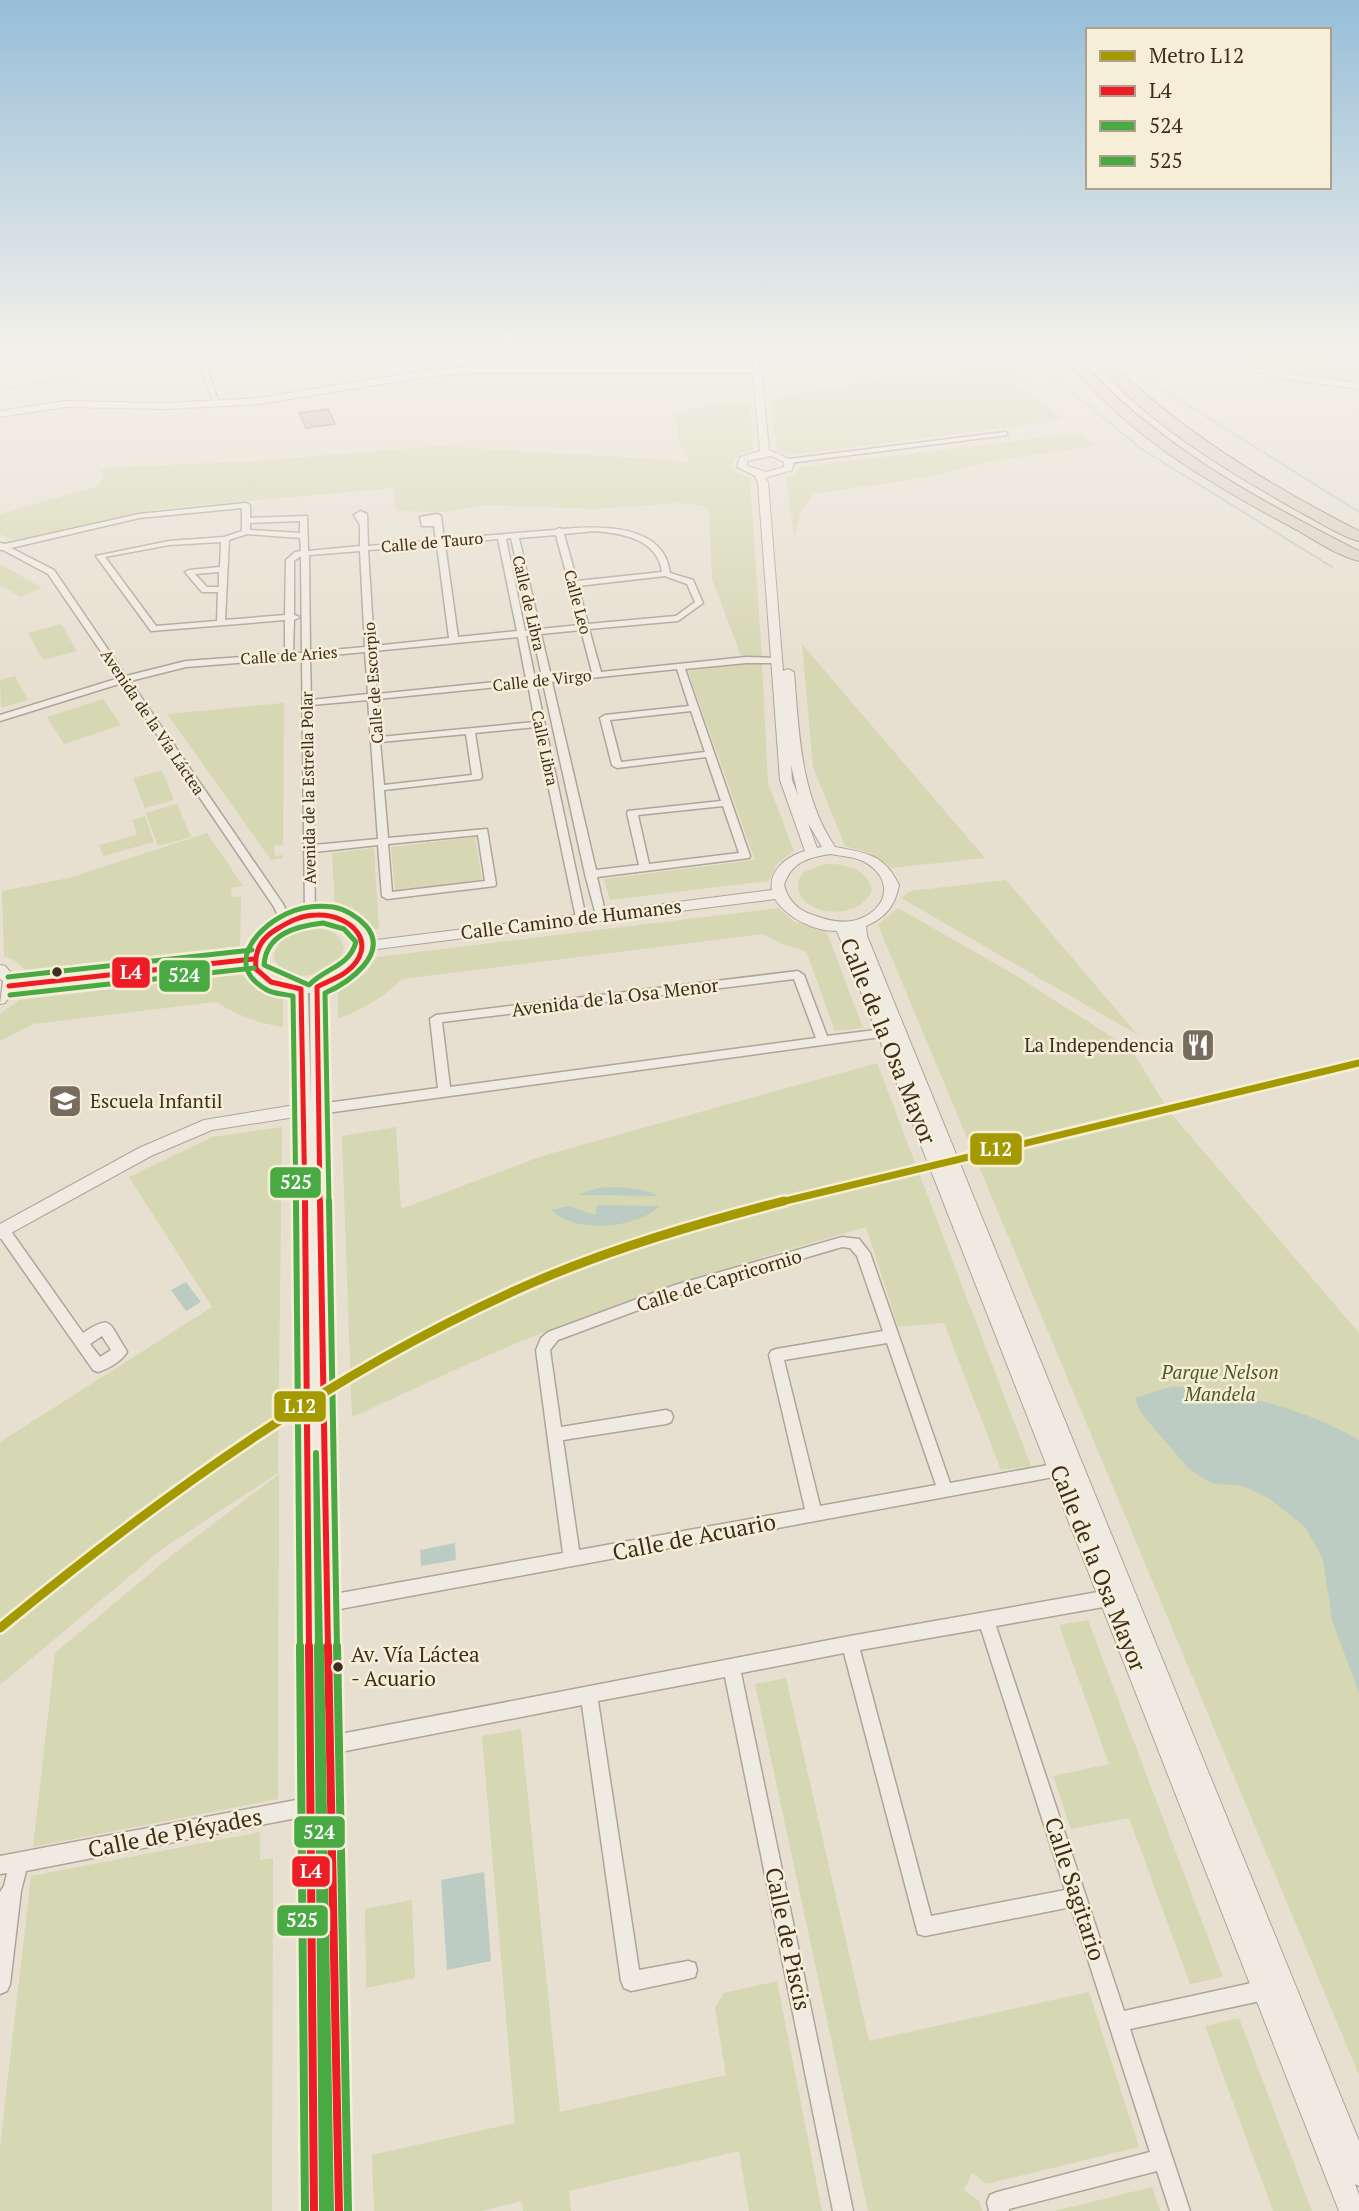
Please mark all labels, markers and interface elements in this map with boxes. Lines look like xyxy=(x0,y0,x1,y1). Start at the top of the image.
legend xyxy=(1086,28,1331,189)
text: Metro L12 xyxy=(1149,41,1244,69)
text: L4 xyxy=(1149,76,1173,104)
text: 524 xyxy=(1149,111,1183,139)
text: 525 xyxy=(1149,146,1183,174)
street label: Calle de Tauro xyxy=(380,527,484,557)
street label: Calle de Libra xyxy=(507,553,551,653)
street label: Calle Leo xyxy=(559,567,597,637)
street label: Calle de Escorpio xyxy=(358,621,388,745)
street label: Calle de Aries xyxy=(240,641,338,669)
street label: Avenida de la Vía Láctea xyxy=(96,645,210,799)
street label: Calle de Virgo xyxy=(491,664,593,696)
street label: Avenida de la Estrella Polar xyxy=(295,690,321,885)
street label: Calle Libra xyxy=(526,708,564,788)
street label: Calle Camino de Humanes xyxy=(459,893,683,944)
street label: Calle de la Osa Mayor xyxy=(833,933,944,1149)
line badge: L4 xyxy=(111,956,151,989)
text: L4 xyxy=(120,959,142,984)
line badge: 524 xyxy=(158,959,211,993)
text: 524 xyxy=(168,962,200,987)
unlabelled marker xyxy=(50,965,64,979)
street label: Avenida de la Osa Menor xyxy=(510,971,721,1022)
restaurant icon: La Independencia xyxy=(1179,1026,1217,1064)
place label: La Independencia xyxy=(1024,1032,1174,1057)
school or university icon: Escuela Infantil xyxy=(46,1082,84,1120)
place label: Escuela Infantil xyxy=(90,1088,222,1113)
line badge: L12 xyxy=(969,1132,1023,1166)
text: L12 xyxy=(980,1136,1012,1161)
line badge: 525 xyxy=(269,1166,322,1199)
text: 525 xyxy=(280,1169,312,1194)
street label: Calle de Capricornio xyxy=(633,1242,805,1317)
park label: Parque Nelson Mandela xyxy=(1160,1359,1279,1406)
line badge: L12 xyxy=(273,1390,327,1423)
text: L12 xyxy=(284,1393,316,1418)
street label: Calle de la Osa Mayor xyxy=(1043,1460,1154,1676)
street label: Calle de Acuario xyxy=(610,1505,778,1568)
place label: Av. Vía Láctea - Acuario xyxy=(351,1640,480,1692)
marker: Av. Vía Láctea - Acuario xyxy=(331,1660,345,1674)
street label: Calle de Pléyades xyxy=(85,1800,265,1865)
street label: Calle Sagitario xyxy=(1038,1813,1113,1965)
line badge: 524 xyxy=(293,1815,346,1849)
text: 524 xyxy=(303,1819,335,1844)
line badge: L4 xyxy=(291,1855,331,1888)
text: L4 xyxy=(300,1858,322,1883)
street label: Calle de Piscis xyxy=(758,1864,819,2013)
line badge: 525 xyxy=(276,1904,329,1937)
text: 525 xyxy=(286,1907,318,1932)

